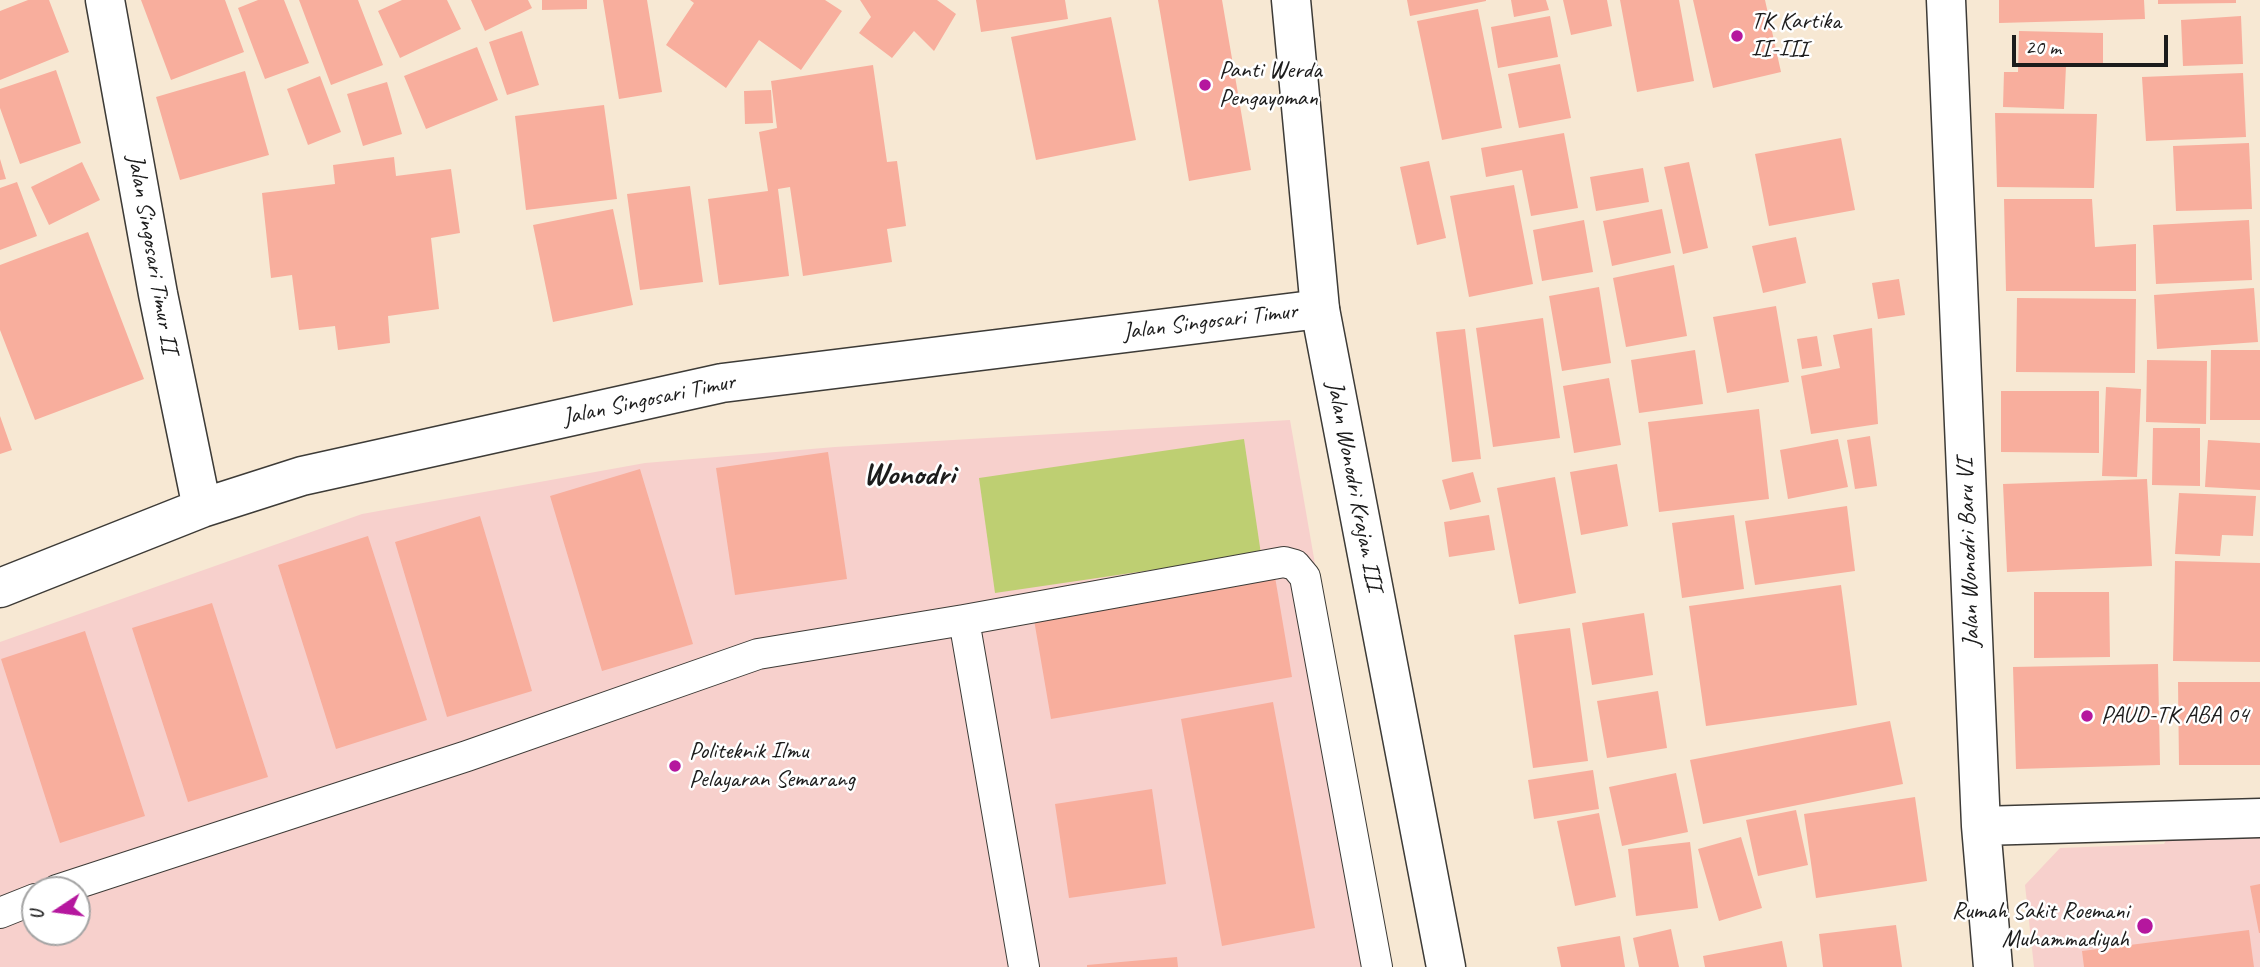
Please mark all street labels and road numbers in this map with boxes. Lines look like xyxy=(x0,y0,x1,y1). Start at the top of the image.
street label: Jalan Singosari Timur II xyxy=(120,152,184,356)
street label: Jalan Singosari Timur xyxy=(1121,297,1299,347)
street label: Jalan Singosari Timur xyxy=(560,368,738,432)
street label: Jalan Wonodri Krajan III xyxy=(1320,379,1388,593)
street label: Jalan Wonodri Baru VI xyxy=(1951,458,1987,648)

